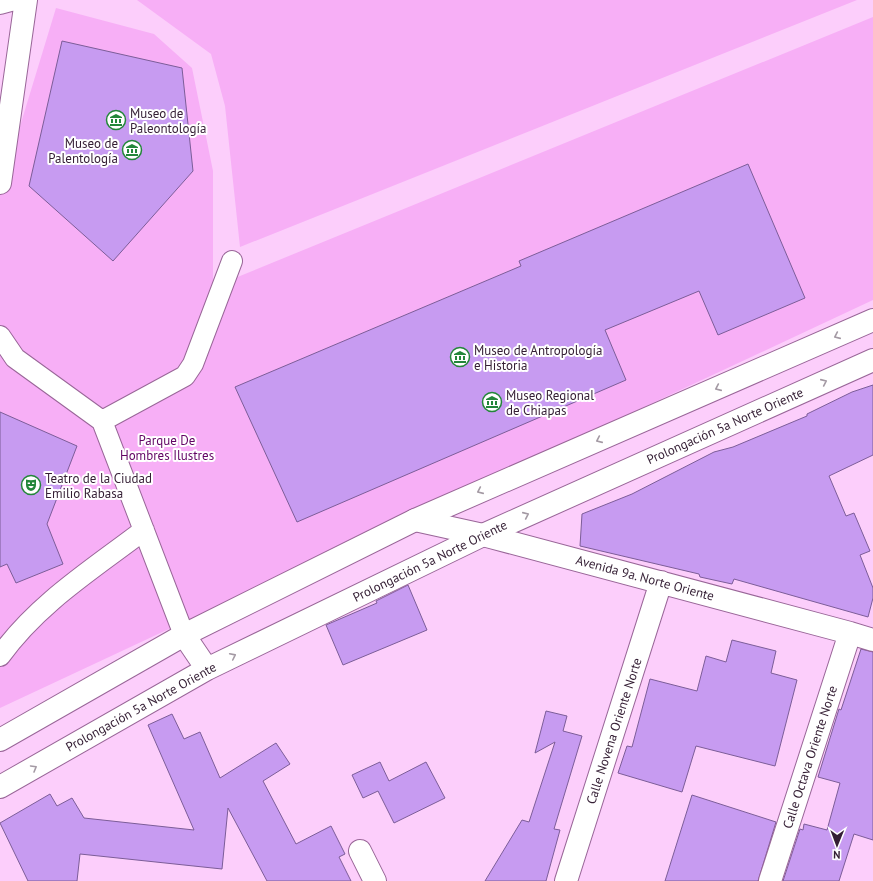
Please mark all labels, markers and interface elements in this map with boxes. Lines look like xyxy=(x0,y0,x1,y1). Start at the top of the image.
place label: Museo de Paleontología xyxy=(130,105,207,137)
museum icon: Museo de Paleontología xyxy=(105,109,127,131)
place label: Museo de Palentología xyxy=(48,135,118,167)
museum icon: Museo de Palentología xyxy=(121,139,143,161)
one-way arrow xyxy=(834,331,842,339)
place label: Museo de Antropología e Historia xyxy=(474,342,603,374)
museum icon: Museo de Antropología e Historia xyxy=(449,346,471,368)
one-way arrow xyxy=(820,379,827,387)
one-way arrow xyxy=(715,383,722,391)
street label: Prolongación 5a Norte Oriente xyxy=(644,384,806,468)
place label: Museo Regional de Chiapas xyxy=(506,387,594,419)
museum icon: Museo Regional de Chiapas xyxy=(481,391,503,413)
park label: Parque De Hombres Ilustres xyxy=(120,432,214,464)
one-way arrow xyxy=(595,435,602,443)
place label: Teatro de la Ciudad Emilio Rabasa xyxy=(45,470,152,502)
theatre icon: Teatro de la Ciudad Emilio Rabasa xyxy=(20,474,42,496)
one-way arrow xyxy=(476,487,483,495)
one-way arrow xyxy=(522,512,530,520)
street label: Prolongación 5a Norte Oriente xyxy=(350,516,510,606)
street label: Avenida 9a. Norte Oriente xyxy=(574,551,716,605)
one-way arrow xyxy=(228,653,236,661)
street label: Calle Novena Oriente Norte xyxy=(582,656,646,806)
street label: Prolongación 5a Norte Oriente xyxy=(63,658,219,756)
street label: Calle Octava Oriente Norte xyxy=(779,683,841,831)
one-way arrow xyxy=(30,765,37,772)
north arrow xyxy=(817,825,857,865)
text: N xyxy=(833,848,841,862)

